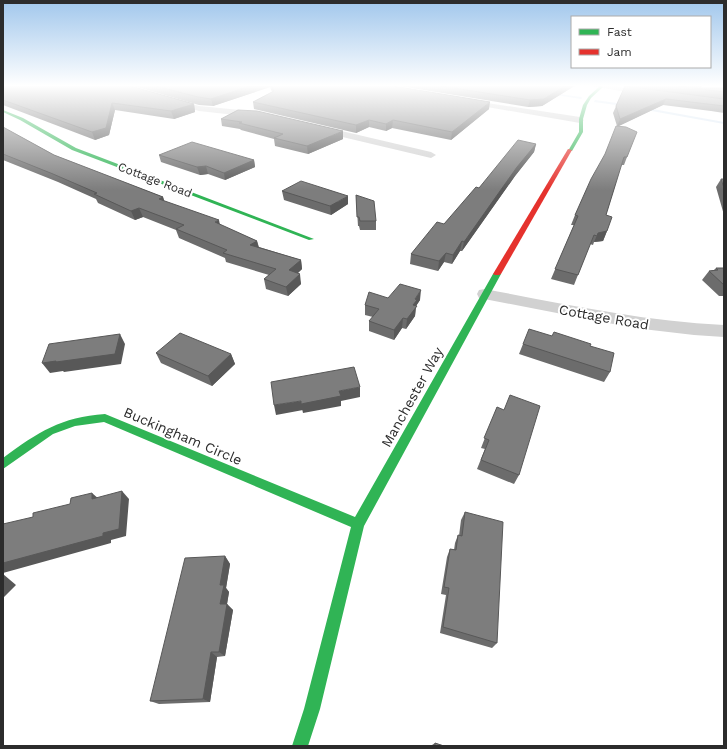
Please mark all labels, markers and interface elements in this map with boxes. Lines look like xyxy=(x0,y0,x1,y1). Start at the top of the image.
legend xyxy=(571,16,711,68)
text: Fast xyxy=(607,25,632,39)
text: Jam xyxy=(607,45,632,59)
street label: Cottage Road xyxy=(116,159,194,201)
street label: Cottage Road xyxy=(558,301,650,333)
street label: Manchester Way xyxy=(378,344,446,450)
street label: Buckingham Circle xyxy=(121,404,245,468)

